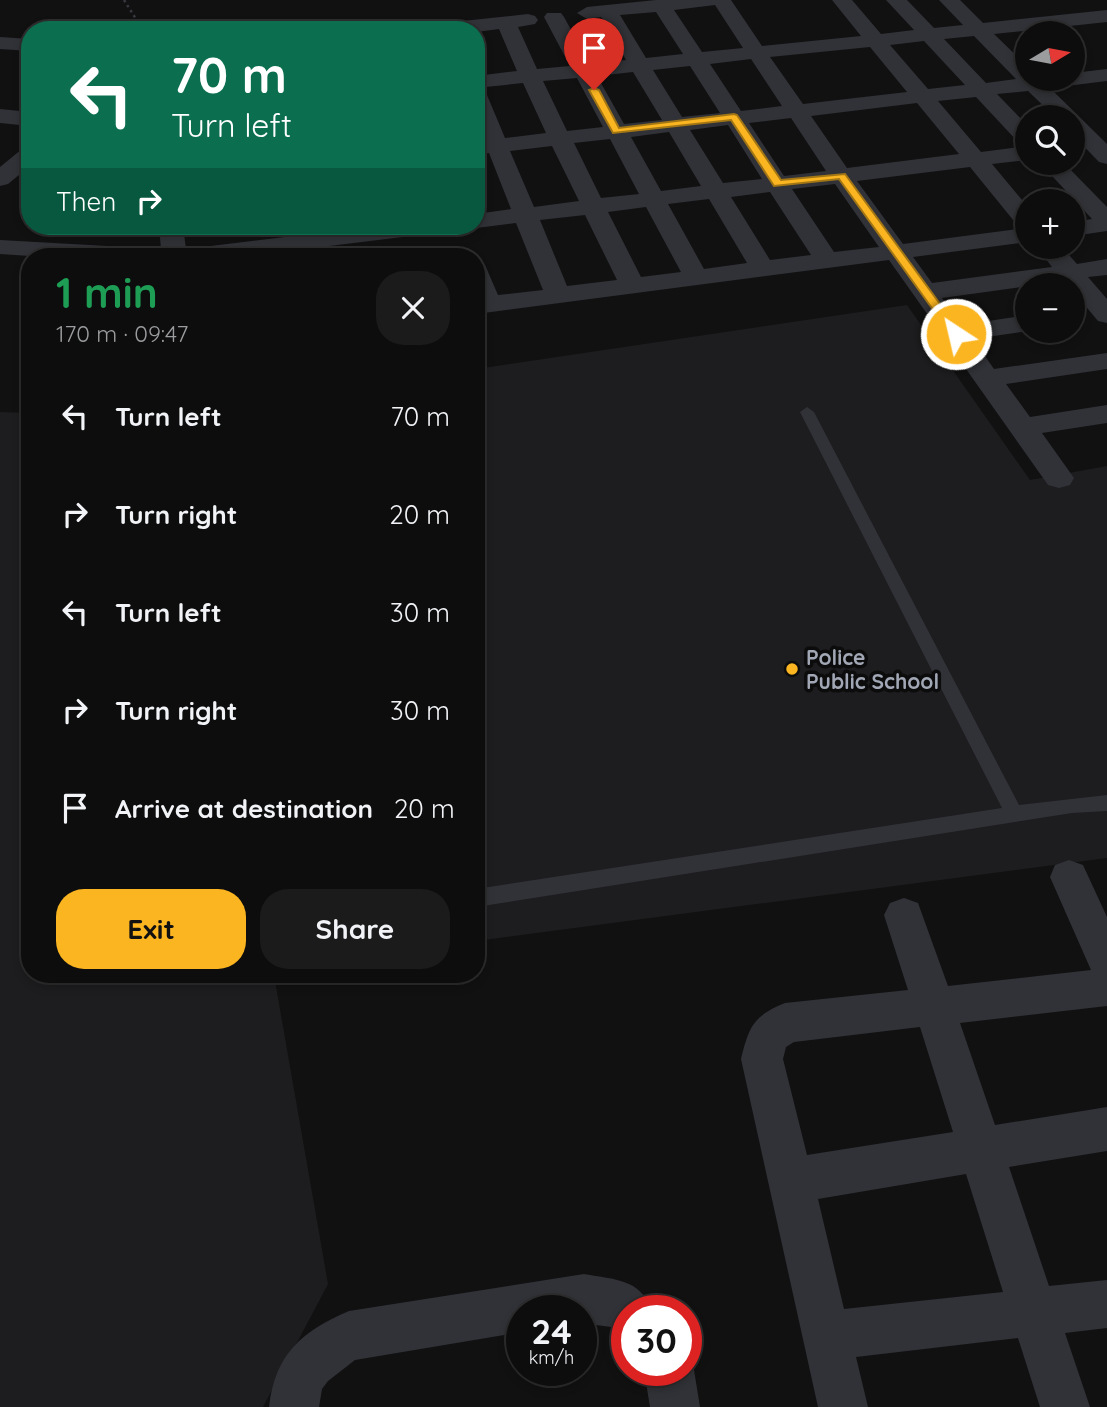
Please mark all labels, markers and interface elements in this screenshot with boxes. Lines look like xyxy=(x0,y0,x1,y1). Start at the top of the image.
pin xyxy=(564,18,624,90)
north arrow xyxy=(1015,21,1085,91)
map controls xyxy=(1015,21,1085,343)
icon: arrive xyxy=(575,29,613,67)
text: 70 m xyxy=(171,44,287,105)
icon: left xyxy=(56,49,147,140)
text: Turn left xyxy=(171,105,292,145)
button: search xyxy=(1015,105,1085,175)
icon: right xyxy=(130,182,168,220)
text: Then xyxy=(56,185,116,218)
button: + xyxy=(1015,189,1085,259)
text: 1 min xyxy=(56,266,158,319)
button: close xyxy=(376,271,450,345)
button: − xyxy=(1015,273,1085,343)
position arrow xyxy=(919,297,993,371)
text: 170 m · 09:47 xyxy=(56,319,188,348)
icon: left xyxy=(56,397,94,435)
text: Turn left xyxy=(115,400,222,433)
text: 70 m xyxy=(390,400,450,433)
icon: right xyxy=(56,495,94,533)
text: Turn right xyxy=(115,498,237,531)
text: 20 m xyxy=(389,498,450,531)
icon: left xyxy=(56,593,94,631)
text: Turn left xyxy=(115,596,222,629)
text: 30 m xyxy=(390,596,450,629)
place label: Police Public School xyxy=(806,644,939,694)
marker: Police Public School xyxy=(784,661,800,677)
icon: right xyxy=(56,691,94,729)
text: Turn right xyxy=(115,694,237,727)
text: 30 m xyxy=(390,694,450,727)
icon: arrive xyxy=(56,789,94,827)
text: Arrive at destination xyxy=(115,792,373,825)
text: 20 m xyxy=(394,792,455,825)
button: Exit xyxy=(56,889,246,969)
button: Share xyxy=(260,889,450,969)
speed limit sign: 30 xyxy=(611,1295,702,1386)
text: 24 xyxy=(531,1309,572,1353)
text: km/h xyxy=(529,1346,574,1369)

